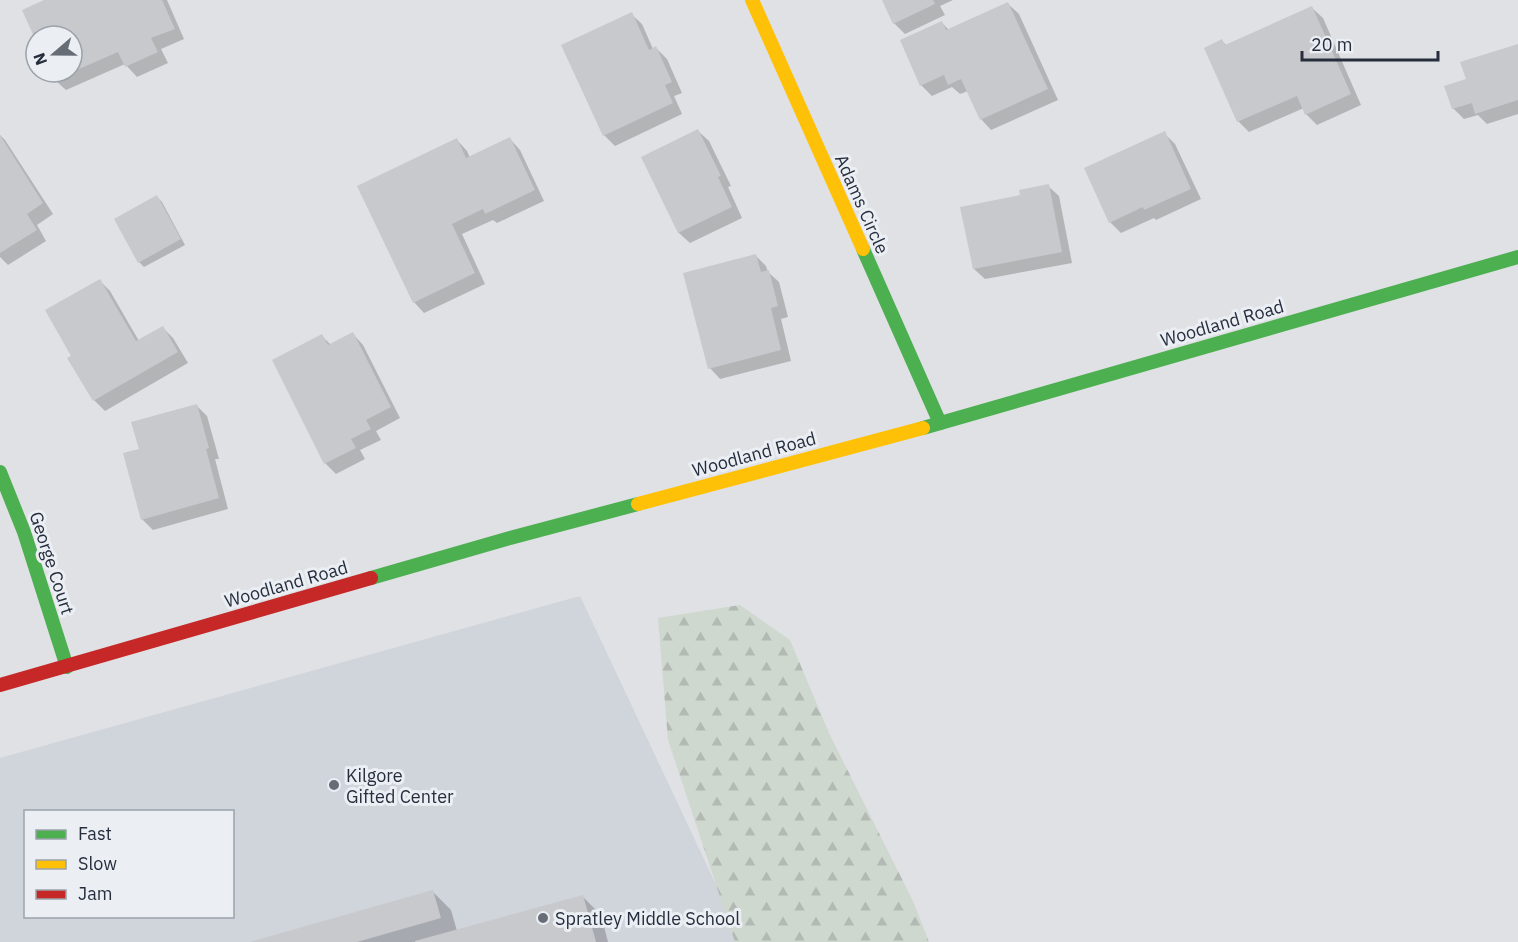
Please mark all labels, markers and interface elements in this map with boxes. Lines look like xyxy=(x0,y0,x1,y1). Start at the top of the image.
north arrow xyxy=(24,24,84,84)
scale bar xyxy=(1302,24,1438,62)
text: 20 m xyxy=(1311,33,1353,56)
text: N xyxy=(29,50,51,68)
street label: Adams Circle xyxy=(830,151,894,257)
street label: Woodland Road xyxy=(1158,294,1286,352)
street label: Woodland Road xyxy=(690,426,818,482)
street label: George Court xyxy=(25,509,79,617)
street label: Woodland Road xyxy=(222,555,350,613)
place label: Kilgore Gifted Center xyxy=(346,764,454,808)
marker: Kilgore Gifted Center xyxy=(327,778,341,792)
legend xyxy=(24,810,234,918)
text: Fast xyxy=(78,822,112,845)
text: Slow xyxy=(78,852,117,875)
text: Jam xyxy=(78,882,113,905)
place label: Spratley Middle School xyxy=(555,907,740,930)
marker: Spratley Middle School xyxy=(536,911,550,925)

